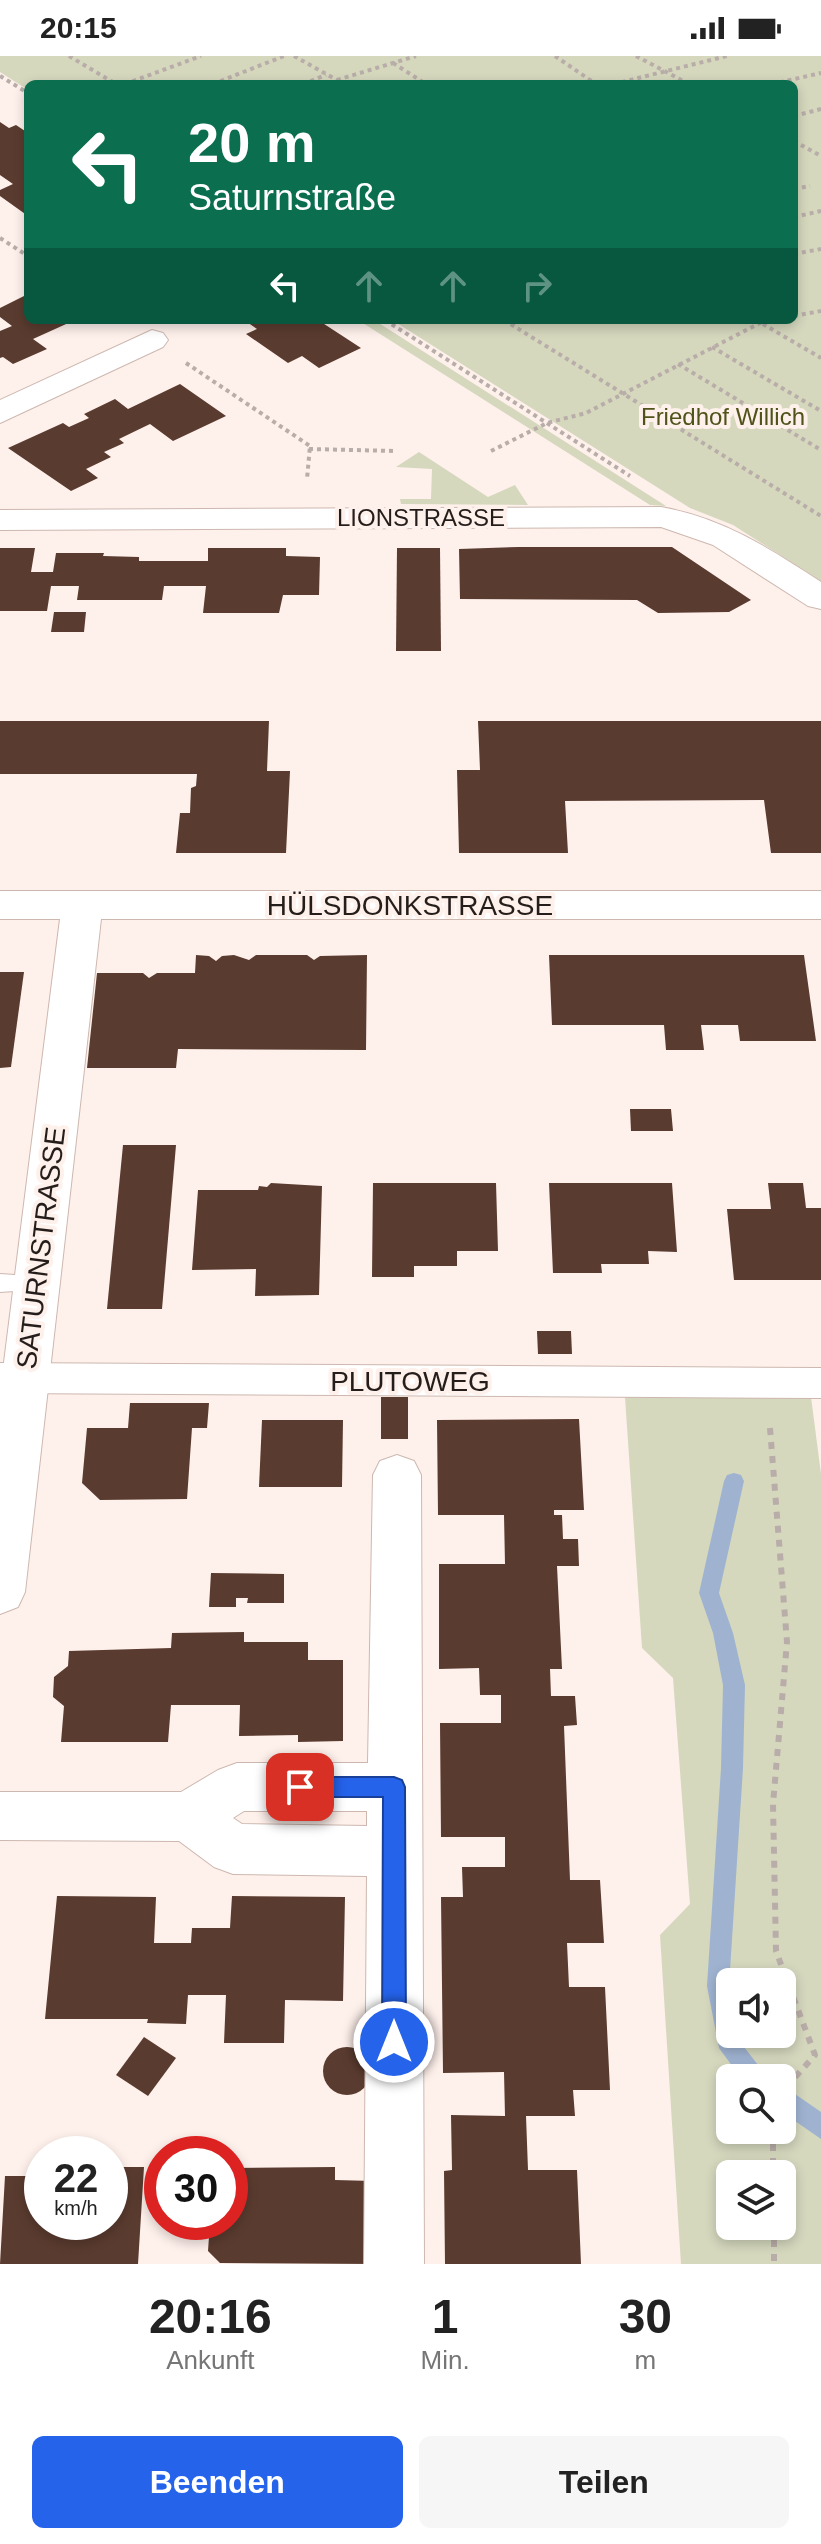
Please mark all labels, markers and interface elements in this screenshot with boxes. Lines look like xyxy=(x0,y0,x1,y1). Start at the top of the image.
text: 20:15 xyxy=(40,11,117,44)
text: 20 m xyxy=(188,111,316,174)
icon: left xyxy=(56,112,160,216)
text: Saturnstraße xyxy=(188,177,396,218)
icon: left xyxy=(263,264,307,308)
icon: ahead xyxy=(347,264,391,308)
icon: ahead xyxy=(431,264,475,308)
icon: right xyxy=(515,264,559,308)
park label: Friedhof Willich xyxy=(641,403,805,430)
street label: LIONSTRASSE xyxy=(337,504,505,531)
street label: HÜLSDONKSTRASSE xyxy=(267,890,553,921)
street label: SATURNSTRASSE xyxy=(11,1125,71,1371)
street label: PLUTOWEG xyxy=(330,1366,490,1397)
pin xyxy=(266,1753,334,1821)
icon: arrive xyxy=(278,1765,322,1809)
map controls xyxy=(716,1968,796,2240)
button: sound xyxy=(716,1968,796,2048)
position arrow xyxy=(352,2000,436,2084)
button: search xyxy=(716,2064,796,2144)
speed limit sign: 30 xyxy=(144,2136,248,2240)
text: 22 xyxy=(54,2156,98,2200)
button: layers xyxy=(716,2160,796,2240)
text: km/h xyxy=(54,2197,98,2219)
text: 20:16 xyxy=(149,2290,272,2343)
text: 1 xyxy=(432,2290,459,2343)
text: 30 xyxy=(619,2290,672,2343)
text: Ankunft xyxy=(166,2345,254,2375)
text: Min. xyxy=(421,2345,470,2375)
text: m xyxy=(635,2345,656,2375)
button: Beenden xyxy=(32,2436,403,2528)
button: Teilen xyxy=(419,2436,789,2528)

